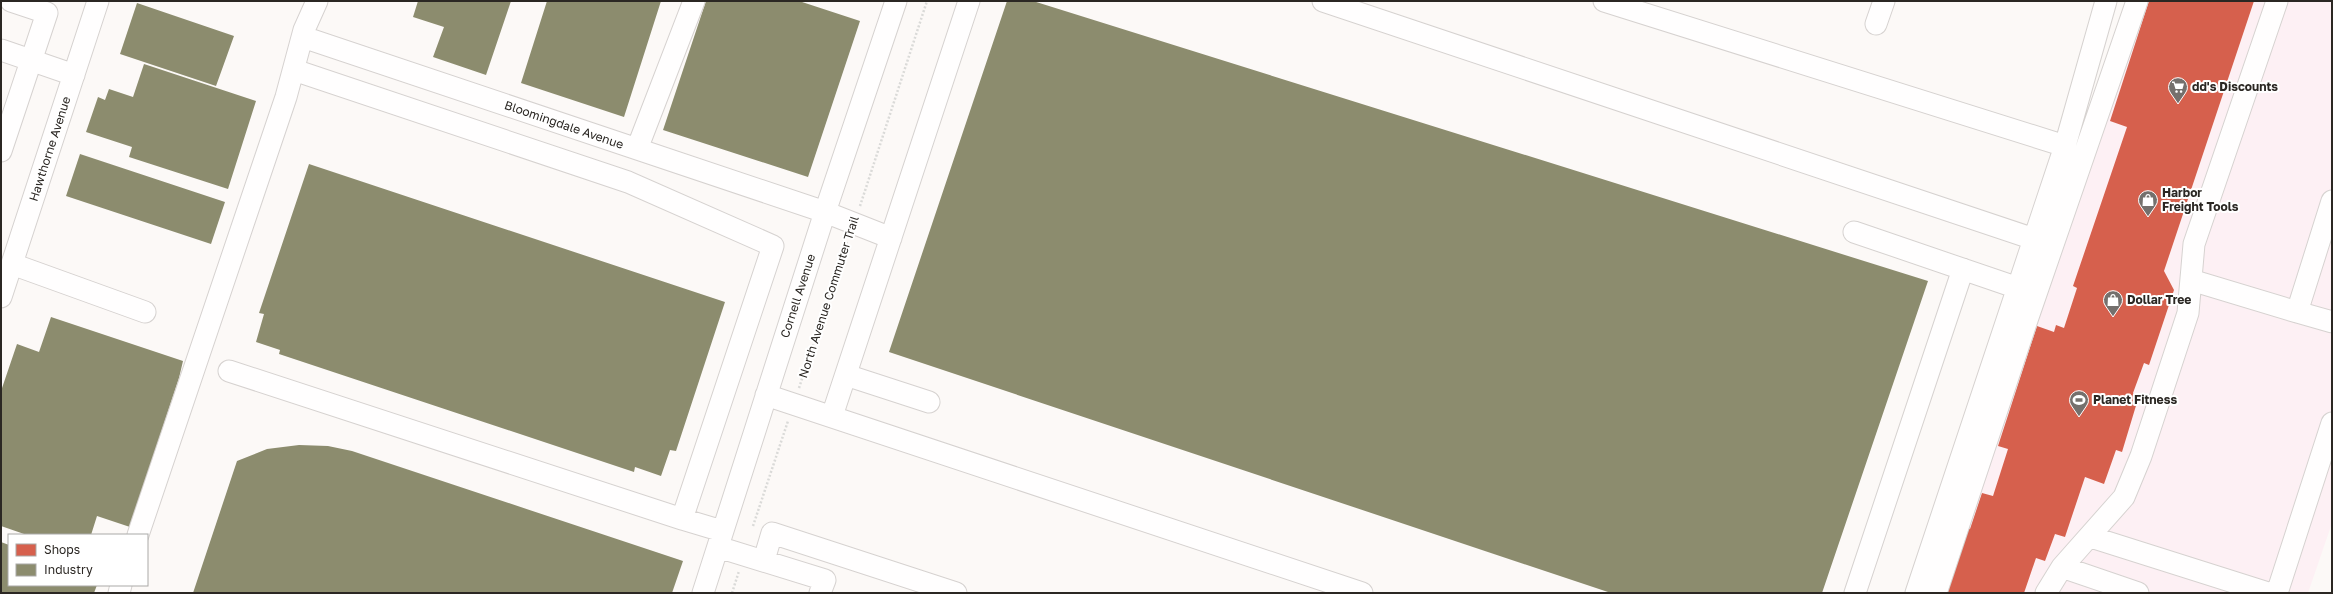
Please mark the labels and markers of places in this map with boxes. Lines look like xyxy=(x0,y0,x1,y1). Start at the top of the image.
supermarket icon: dd's Discounts xyxy=(2167,76,2189,104)
place label: dd's Discounts xyxy=(2192,79,2278,94)
place label: Harbor Freight Tools xyxy=(2162,185,2239,214)
shop icon: Harbor Freight Tools xyxy=(2137,189,2159,217)
shop icon: Dollar Tree xyxy=(2102,289,2124,317)
place label: Dollar Tree xyxy=(2127,292,2191,307)
sports icon: Planet Fitness xyxy=(2068,389,2090,417)
place label: Planet Fitness xyxy=(2093,392,2177,407)

